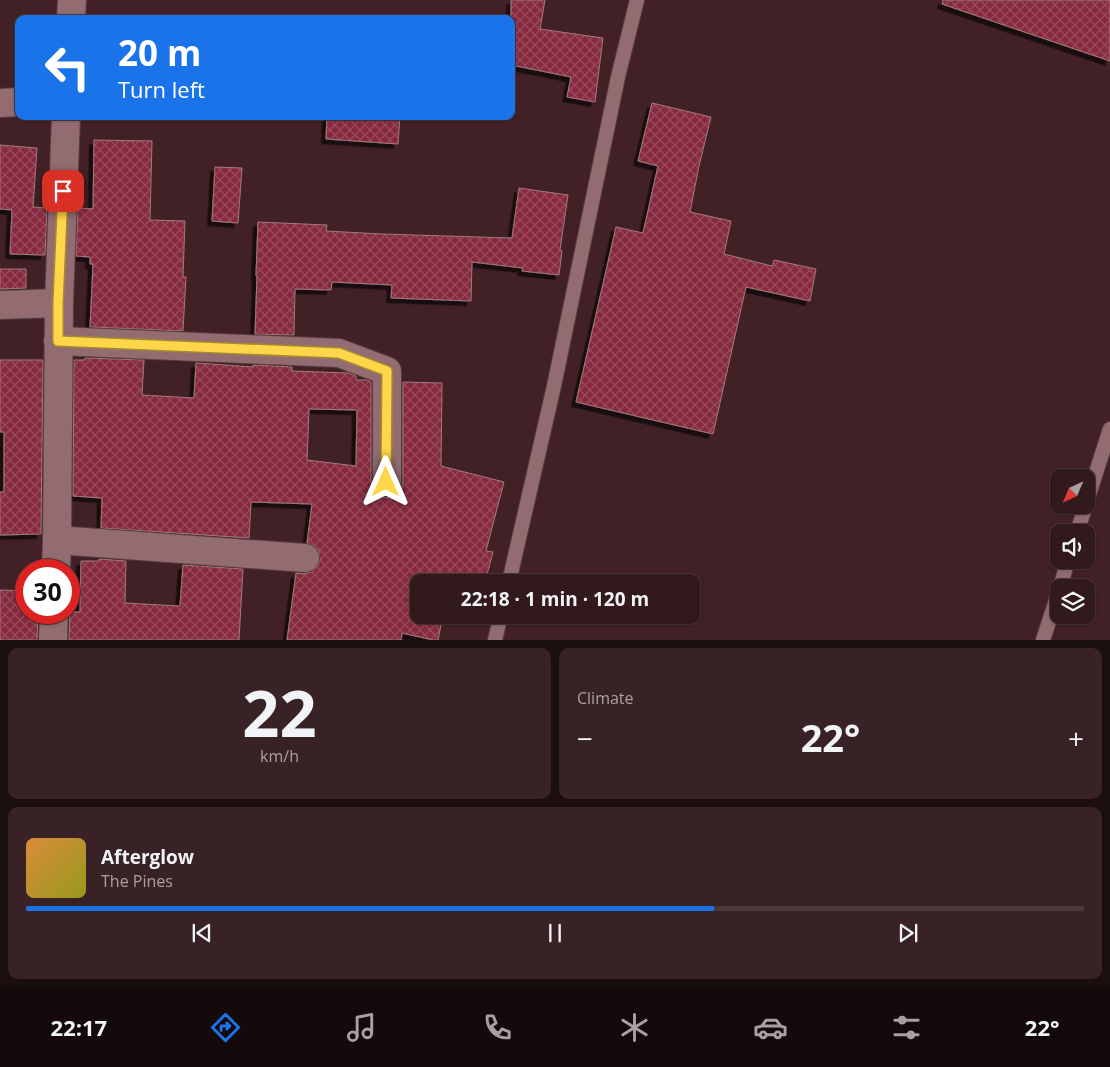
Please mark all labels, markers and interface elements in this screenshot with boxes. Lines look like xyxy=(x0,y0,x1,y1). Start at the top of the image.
text: 20 m xyxy=(118,29,201,76)
icon: left xyxy=(35,35,100,100)
text: Turn left xyxy=(118,74,205,104)
pin xyxy=(42,170,84,212)
icon: arrive xyxy=(49,177,77,205)
position arrow xyxy=(359,455,411,507)
north arrow xyxy=(1050,469,1095,514)
map controls xyxy=(1050,469,1095,624)
button: sound xyxy=(1050,524,1095,569)
speed limit sign: 30 xyxy=(15,559,80,624)
button: layers xyxy=(1050,579,1095,624)
text: 22:18 · 1 min · 120 m xyxy=(461,586,649,612)
text: 22 xyxy=(242,668,317,756)
text: Climate xyxy=(577,687,634,709)
text: 22° xyxy=(801,711,860,763)
text: − xyxy=(577,719,593,757)
text: + xyxy=(1068,719,1084,757)
text: km/h xyxy=(260,745,299,767)
text: Afterglow xyxy=(101,844,194,870)
text: The Pines xyxy=(101,870,173,892)
icon: previous xyxy=(188,919,216,947)
icon: pause xyxy=(541,919,569,947)
icon: next xyxy=(894,919,922,947)
icon: directions xyxy=(208,1010,243,1045)
icon: music xyxy=(344,1010,379,1045)
icon: phone xyxy=(480,1010,515,1045)
icon: climate xyxy=(617,1010,652,1045)
icon: car xyxy=(753,1010,788,1045)
icon: filters xyxy=(889,1010,924,1045)
text: 22:17 xyxy=(51,1012,107,1042)
text: 22° xyxy=(1025,1012,1059,1042)

